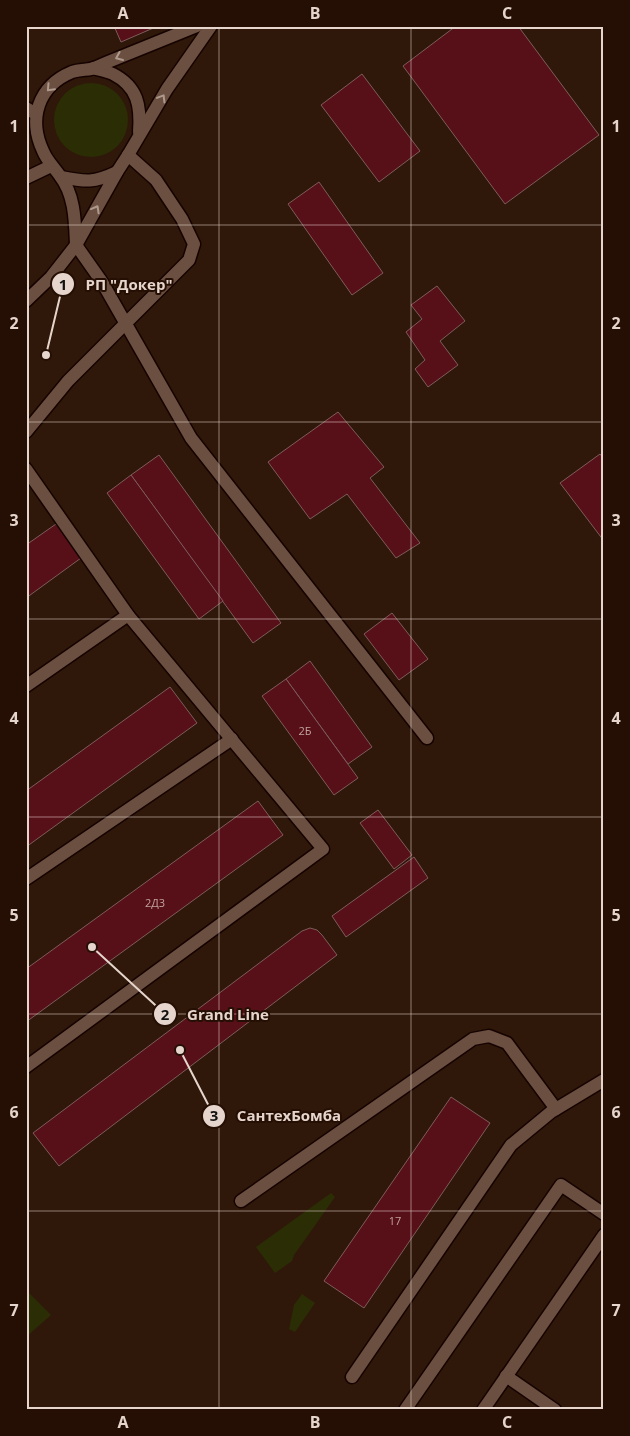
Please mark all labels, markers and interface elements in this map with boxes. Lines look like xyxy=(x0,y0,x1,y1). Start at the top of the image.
text: A xyxy=(117,2,129,24)
text: B xyxy=(310,2,320,24)
text: C xyxy=(502,2,512,24)
one-way arrow xyxy=(115,51,124,62)
one-way arrow xyxy=(47,82,56,91)
one-way arrow xyxy=(155,95,165,104)
text: 1 xyxy=(9,115,19,137)
text: 1 xyxy=(611,115,621,137)
one-way arrow xyxy=(90,205,100,214)
callout: РП "Докер" xyxy=(50,269,182,299)
text: 1 xyxy=(59,274,67,294)
text: РП "Докер" xyxy=(85,274,173,294)
text: 2 xyxy=(9,312,19,334)
text: 2 xyxy=(611,312,621,334)
text: 3 xyxy=(9,509,19,531)
text: 3 xyxy=(611,509,621,531)
text: 4 xyxy=(9,707,19,729)
text: 4 xyxy=(611,707,621,729)
house number: 2Б xyxy=(298,723,312,738)
house number: 2Д3 xyxy=(145,895,165,910)
text: 5 xyxy=(9,904,19,926)
text: 5 xyxy=(611,904,621,926)
callout: Grand Line xyxy=(152,999,279,1029)
text: 2 xyxy=(161,1004,170,1024)
text: Grand Line xyxy=(187,1004,269,1024)
text: 6 xyxy=(9,1101,19,1123)
callout: СантехБомба xyxy=(201,1101,351,1131)
text: 6 xyxy=(611,1101,621,1123)
text: 3 xyxy=(210,1105,218,1125)
text: СантехБомба xyxy=(237,1105,341,1125)
house number: 17 xyxy=(389,1213,401,1228)
text: 7 xyxy=(9,1299,19,1321)
text: 7 xyxy=(611,1299,621,1321)
text: A xyxy=(117,1411,129,1433)
text: B xyxy=(310,1411,320,1433)
text: C xyxy=(502,1411,512,1433)

